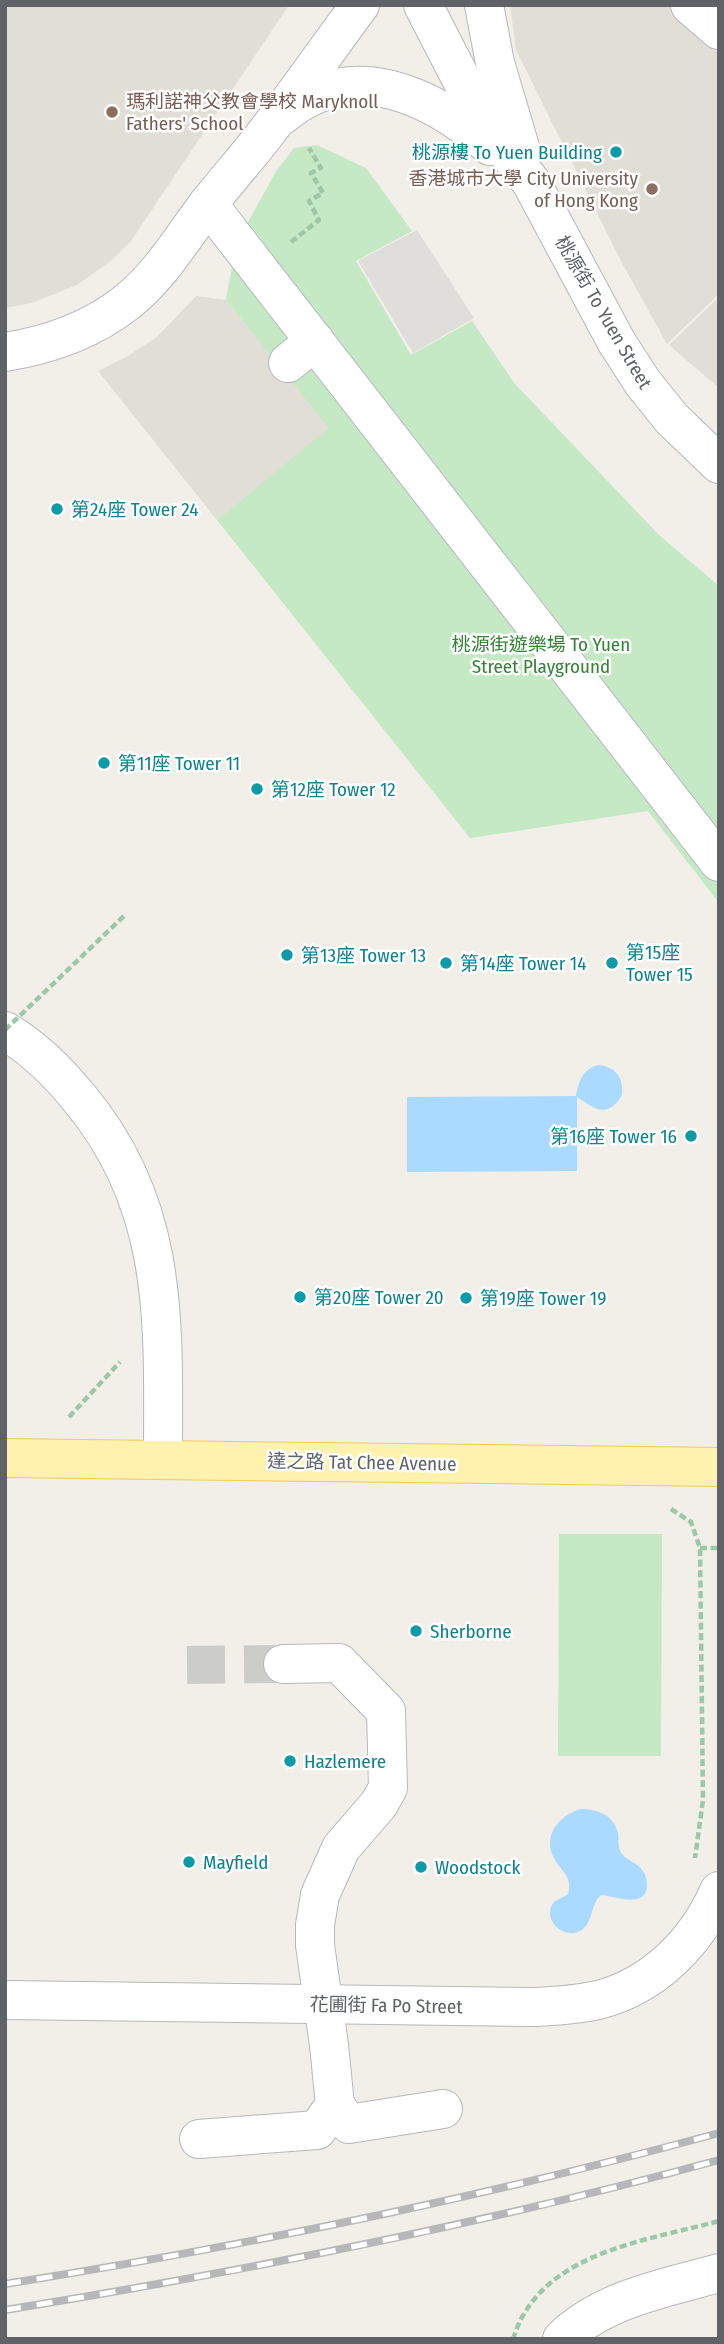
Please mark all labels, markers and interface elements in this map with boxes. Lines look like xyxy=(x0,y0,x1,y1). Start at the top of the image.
place label: 瑪利諾神父教會學校 Maryknoll Fathers' School xyxy=(126,90,378,135)
marker: 瑪利諾神父教會學校 Maryknoll Fathers' School xyxy=(104,104,120,120)
place label: 桃源樓 To Yuen Building xyxy=(412,141,602,164)
marker: 桃源樓 To Yuen Building xyxy=(608,144,624,160)
place label: 香港城市大學 City University of Hong Kong xyxy=(408,167,639,212)
marker: 香港城市大學 City University of Hong Kong xyxy=(644,181,660,197)
street label: 桃源街 To Yuen Street xyxy=(550,232,657,393)
place label: 第24座 Tower 24 xyxy=(71,498,199,521)
marker: 第24座 Tower 24 xyxy=(49,501,65,517)
park label: 桃源街遊樂場 To Yuen Street Playground xyxy=(452,633,630,678)
place label: 第11座 Tower 11 xyxy=(118,752,240,775)
marker: 第11座 Tower 11 xyxy=(96,755,112,771)
place label: 第12座 Tower 12 xyxy=(271,778,396,801)
marker: 第12座 Tower 12 xyxy=(249,781,265,797)
place label: 第15座 Tower 15 xyxy=(626,941,693,986)
place label: 第13座 Tower 13 xyxy=(301,944,426,967)
marker: 第13座 Tower 13 xyxy=(279,947,295,963)
place label: 第14座 Tower 14 xyxy=(460,952,586,975)
marker: 第14座 Tower 14 xyxy=(438,955,454,971)
marker: 第15座 Tower 15 xyxy=(604,955,620,971)
place label: 第16座 Tower 16 xyxy=(550,1125,677,1148)
marker: 第16座 Tower 16 xyxy=(683,1128,699,1144)
place label: 第20座 Tower 20 xyxy=(314,1286,444,1309)
place label: 第19座 Tower 19 xyxy=(480,1287,606,1310)
marker: 第20座 Tower 20 xyxy=(292,1289,308,1305)
marker: 第19座 Tower 19 xyxy=(458,1290,474,1306)
street label: 達之路 Tat Chee Avenue xyxy=(267,1449,457,1476)
place label: Sherborne xyxy=(430,1620,512,1643)
marker: Sherborne xyxy=(408,1623,424,1639)
place label: Hazlemere xyxy=(304,1750,386,1773)
marker: Hazlemere xyxy=(282,1753,298,1769)
place label: Mayfield xyxy=(203,1851,268,1874)
marker: Mayfield xyxy=(181,1854,197,1870)
place label: Woodstock xyxy=(435,1856,520,1879)
marker: Woodstock xyxy=(413,1859,429,1875)
street label: 花圃街 Fa Po Street xyxy=(309,1993,463,2018)

